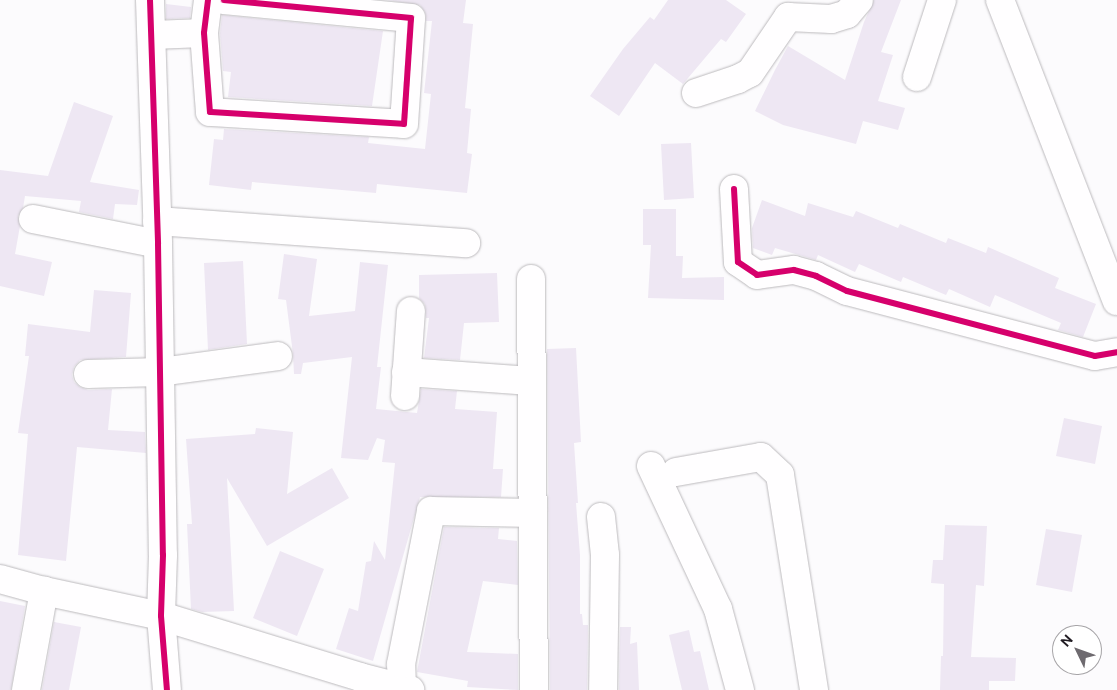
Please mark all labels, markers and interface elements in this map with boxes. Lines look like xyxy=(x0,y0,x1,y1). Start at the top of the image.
north arrow xyxy=(1052,625,1102,675)
text: N xyxy=(1057,631,1076,650)

